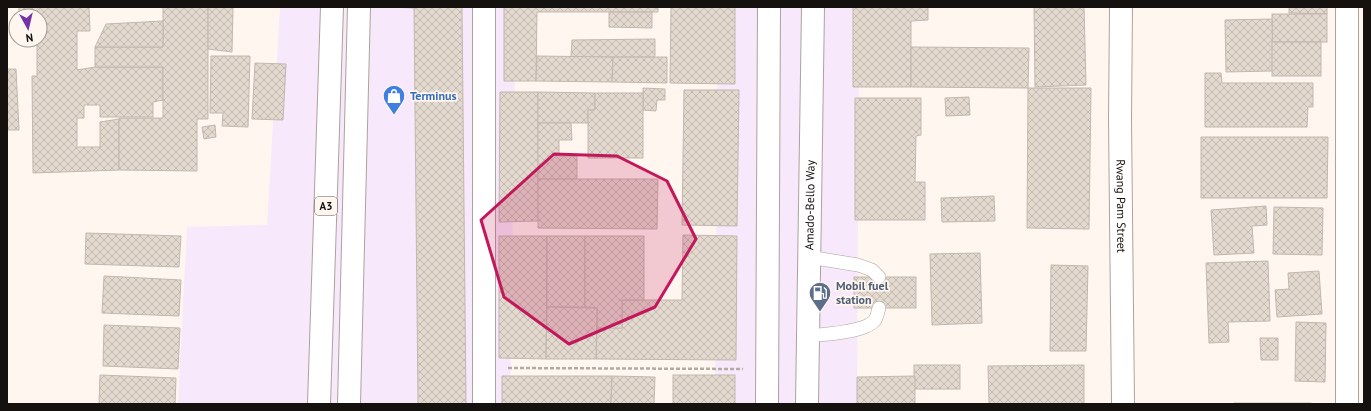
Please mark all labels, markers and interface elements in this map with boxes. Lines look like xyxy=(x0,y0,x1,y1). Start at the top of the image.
north arrow xyxy=(8,8,48,48)
text: N xyxy=(25,30,34,45)
shop icon: Terminus xyxy=(381,83,407,116)
place label: Terminus xyxy=(410,88,457,103)
street label: Amado-Bello Way xyxy=(801,159,818,250)
street label: Rwang Pam Street xyxy=(1113,159,1129,253)
road number: A3 xyxy=(315,197,337,215)
place label: Mobil fuel station xyxy=(836,278,889,307)
fuel station icon: Mobil fuel station xyxy=(807,280,833,313)

